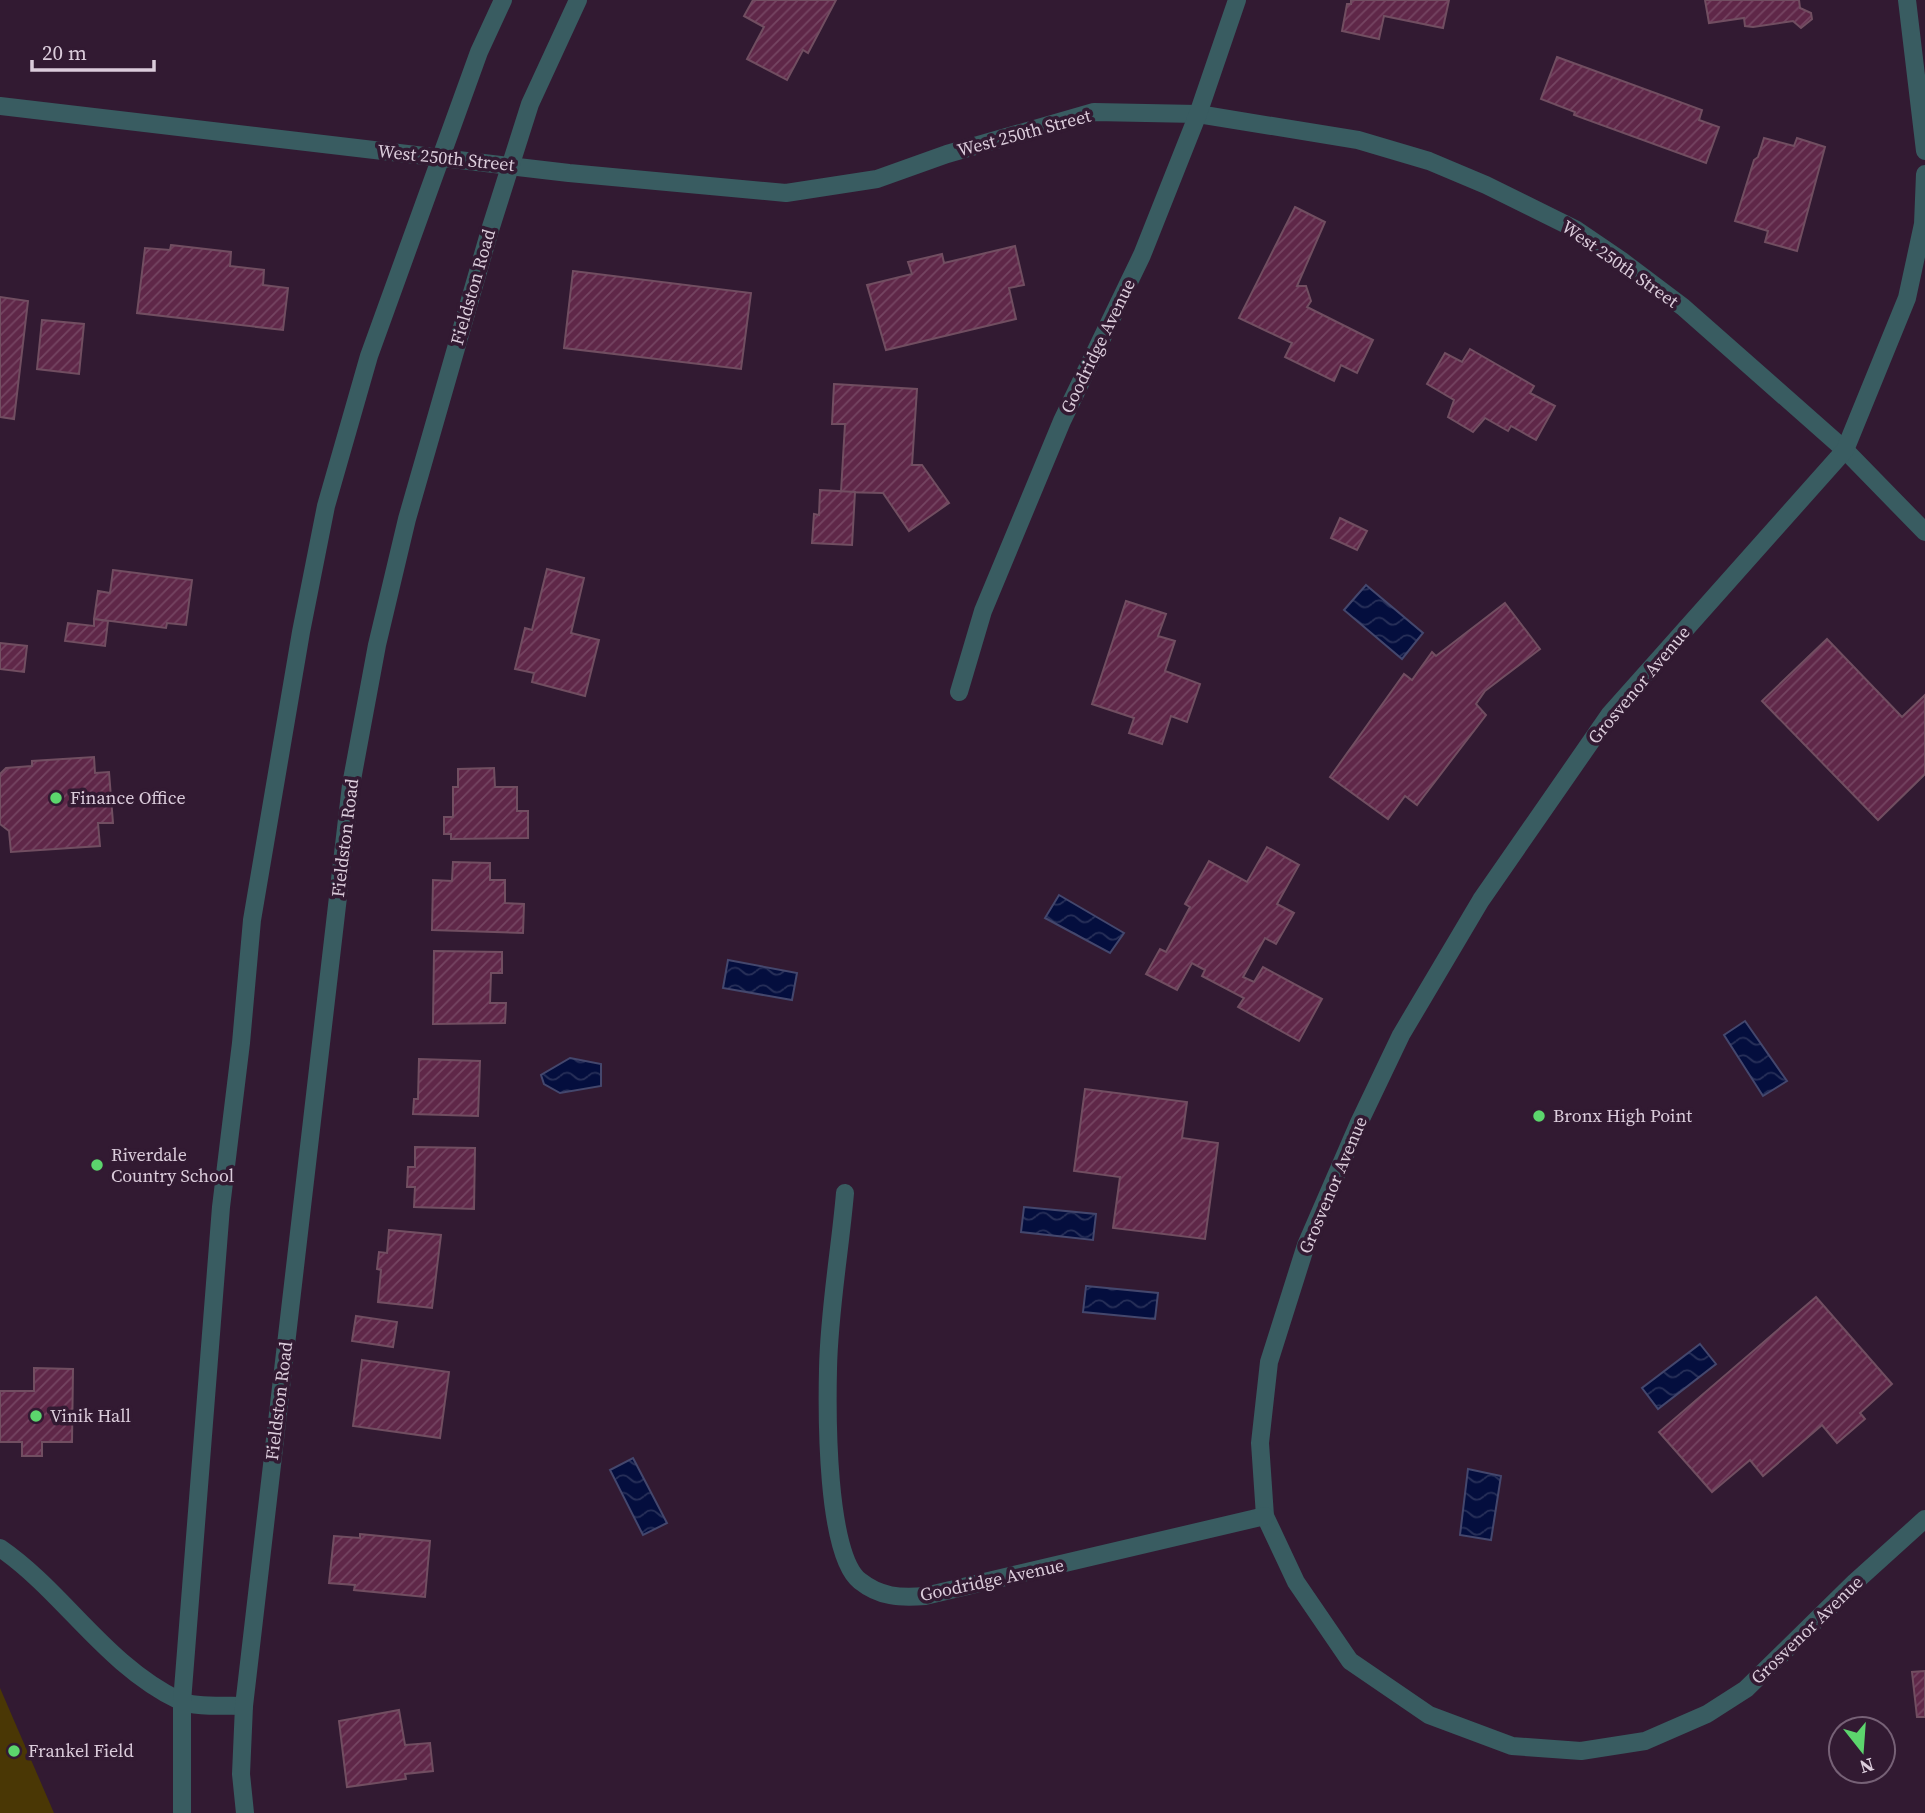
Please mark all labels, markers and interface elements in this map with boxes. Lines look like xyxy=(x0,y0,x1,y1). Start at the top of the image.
scale bar xyxy=(32,28,154,72)
text: 20 m xyxy=(42,38,87,67)
street label: West 250th Street xyxy=(954,103,1094,162)
street label: West 250th Street xyxy=(376,138,516,177)
street label: West 250th Street xyxy=(1557,214,1684,313)
street label: Fieldston Road xyxy=(444,226,501,348)
street label: Goodridge Avenue xyxy=(1054,274,1141,417)
street label: Grosvenor Avenue xyxy=(1582,620,1695,749)
street label: Fieldston Road xyxy=(325,777,364,899)
place label: Finance Office xyxy=(70,785,186,810)
marker: Finance Office xyxy=(48,790,64,806)
place label: Bronx High Point xyxy=(1553,1103,1692,1128)
marker: Bronx High Point xyxy=(1531,1108,1547,1124)
street label: Grosvenor Avenue xyxy=(1292,1112,1373,1257)
place label: Riverdale Country School xyxy=(111,1142,234,1188)
marker: Riverdale Country School xyxy=(89,1157,105,1173)
street label: Fieldston Road xyxy=(259,1340,298,1462)
place label: Vinik Hall xyxy=(50,1403,131,1428)
marker: Vinik Hall xyxy=(28,1408,44,1424)
street label: Goodridge Avenue xyxy=(917,1552,1066,1607)
street label: Grosvenor Avenue xyxy=(1745,1570,1868,1690)
north arrow xyxy=(1827,1715,1897,1785)
place label: Frankel Field xyxy=(28,1738,134,1763)
marker: Frankel Field xyxy=(6,1743,22,1759)
text: N xyxy=(1856,1752,1877,1781)

